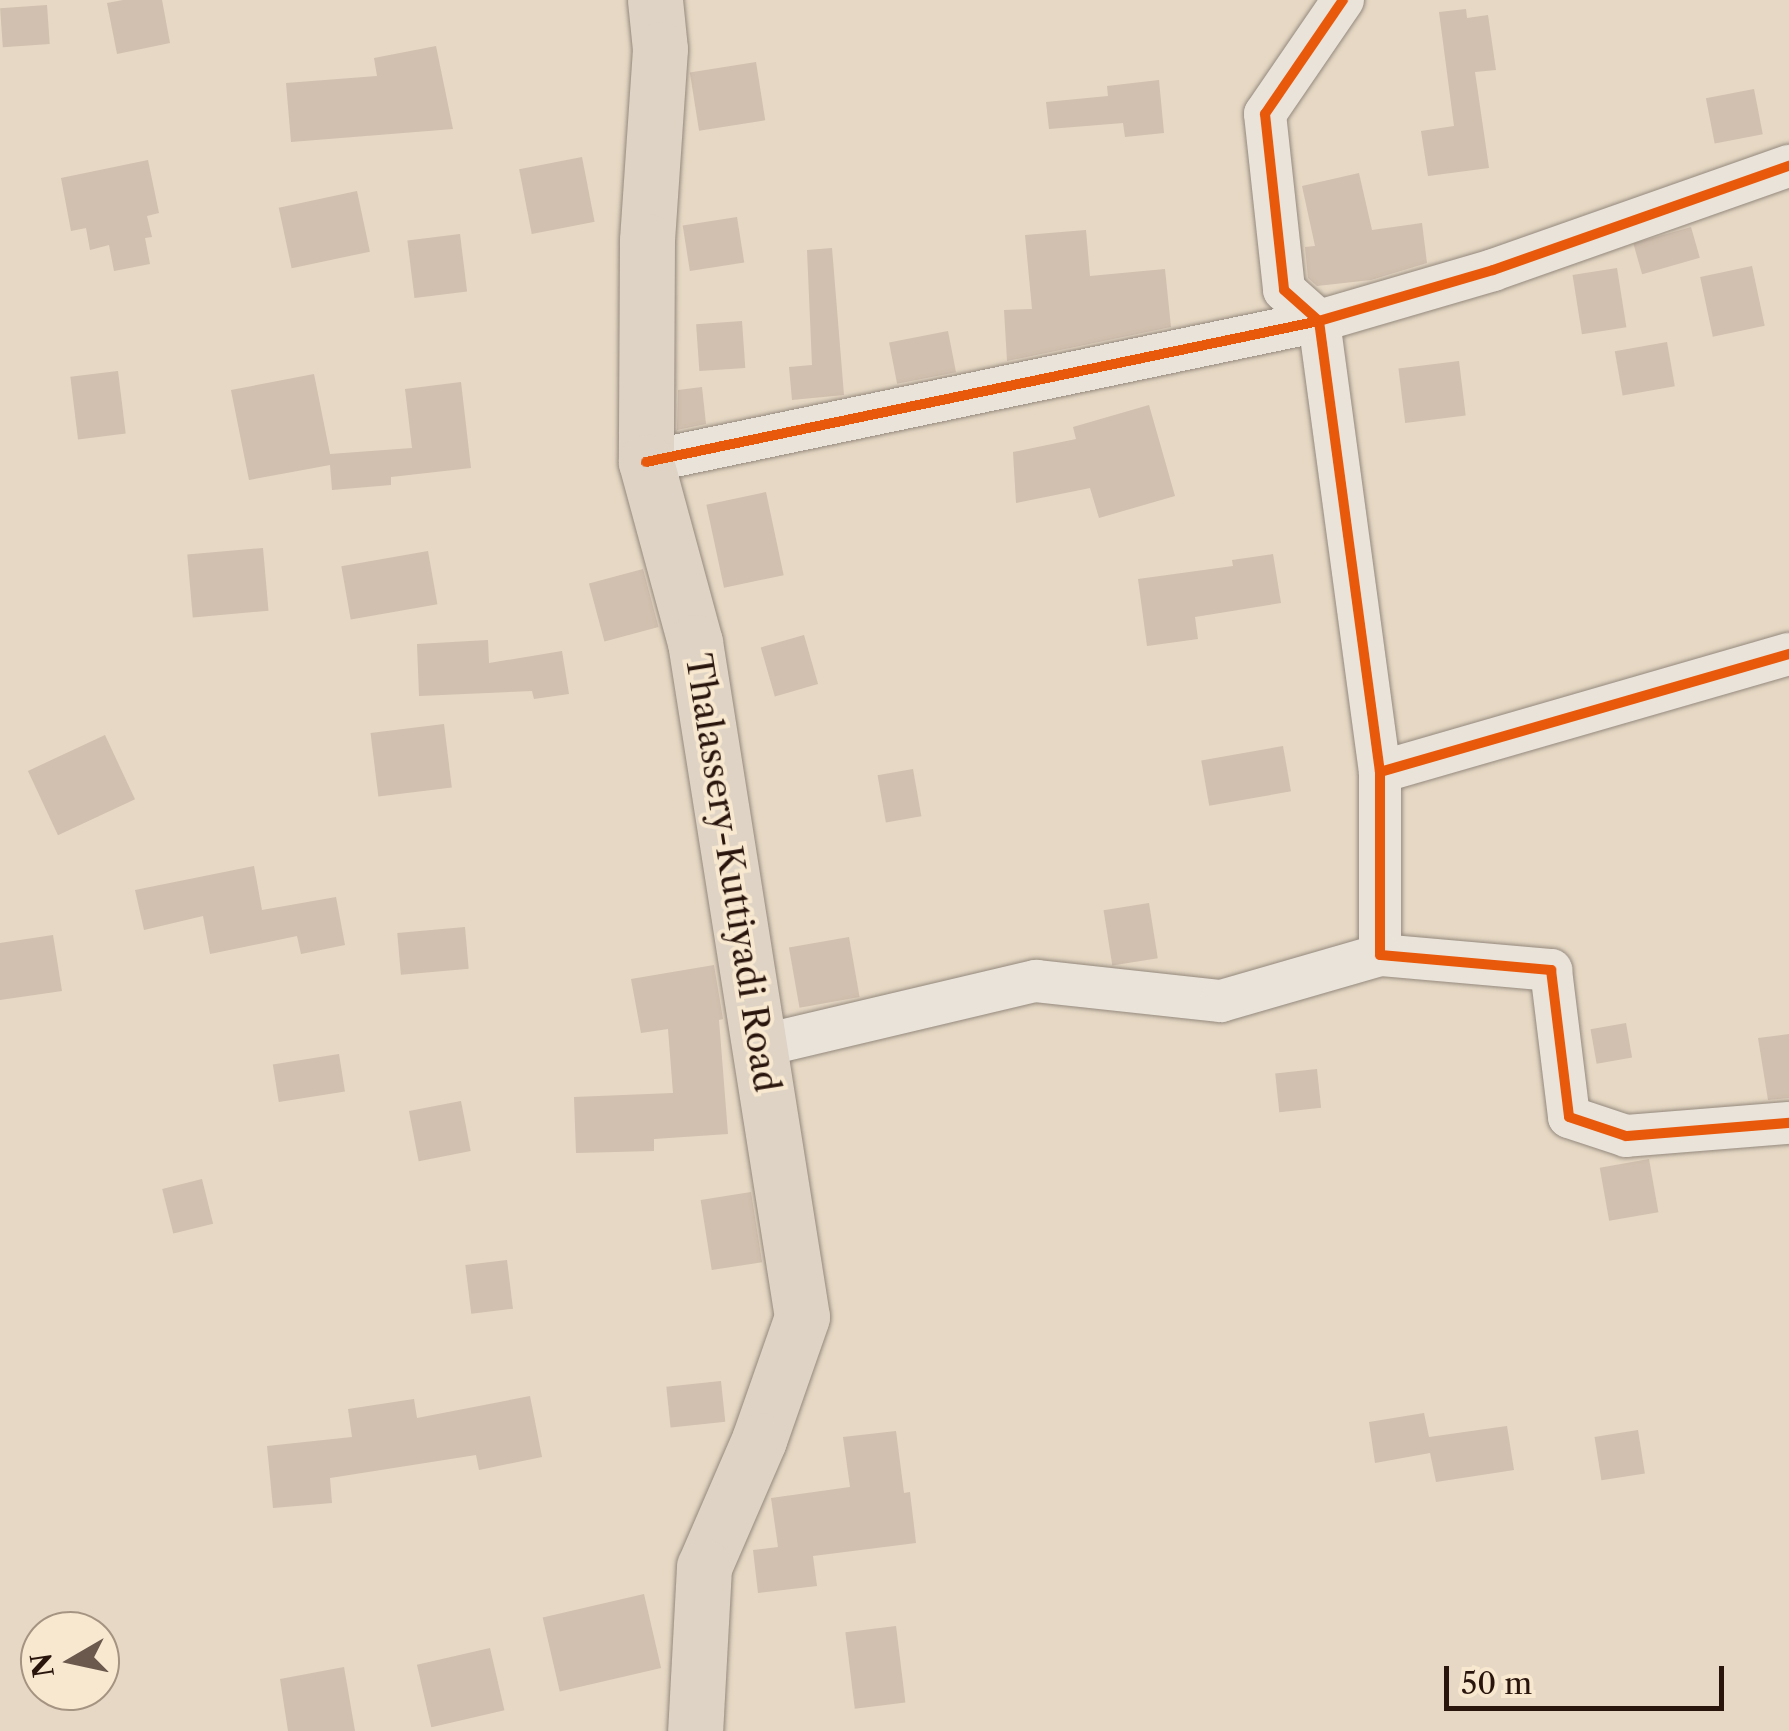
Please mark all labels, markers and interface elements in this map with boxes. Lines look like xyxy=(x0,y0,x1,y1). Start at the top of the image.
street label: Thalassery-Kuttiyadi Road xyxy=(677,651,787,1095)
north arrow xyxy=(20,1611,120,1711)
scale bar xyxy=(1449,1646,1729,1708)
text: N xyxy=(24,1651,61,1680)
text: 50 m xyxy=(1461,1665,1532,1702)

